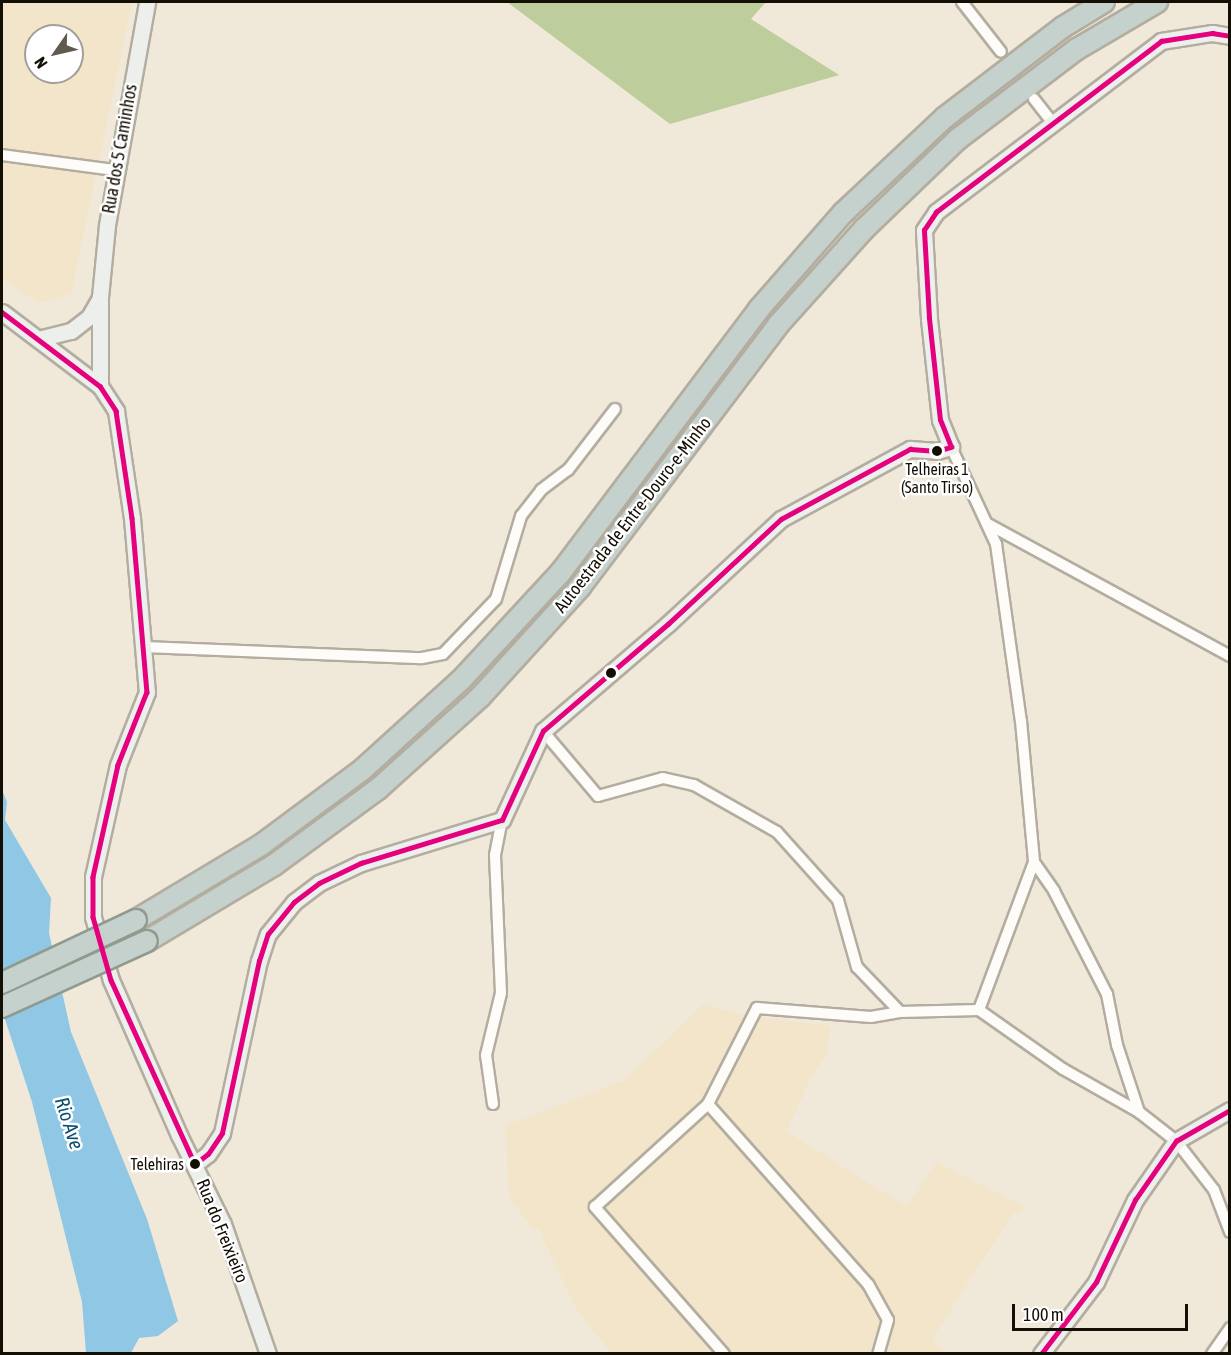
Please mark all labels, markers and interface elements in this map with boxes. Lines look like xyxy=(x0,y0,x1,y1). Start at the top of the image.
north arrow xyxy=(24,24,84,84)
text: N xyxy=(31,54,51,72)
street label: Rua dos 5 Caminhos xyxy=(98,83,142,215)
street label: Autoestrada de Entre-Douro-e-Minho xyxy=(550,413,716,617)
marker: Telheiras 1 (Santo Tirso) xyxy=(931,445,943,457)
place label: Telheiras 1 (Santo Tirso) xyxy=(901,459,973,497)
unlabelled marker xyxy=(605,667,617,679)
water label: Rio Ave xyxy=(50,1094,90,1152)
place label: Telehiras xyxy=(130,1154,184,1174)
marker: Telehiras xyxy=(189,1158,201,1170)
street label: Rua do Freixieiro xyxy=(191,1176,253,1286)
scale bar xyxy=(1015,1292,1190,1330)
text: 100 m xyxy=(1023,1304,1064,1325)

